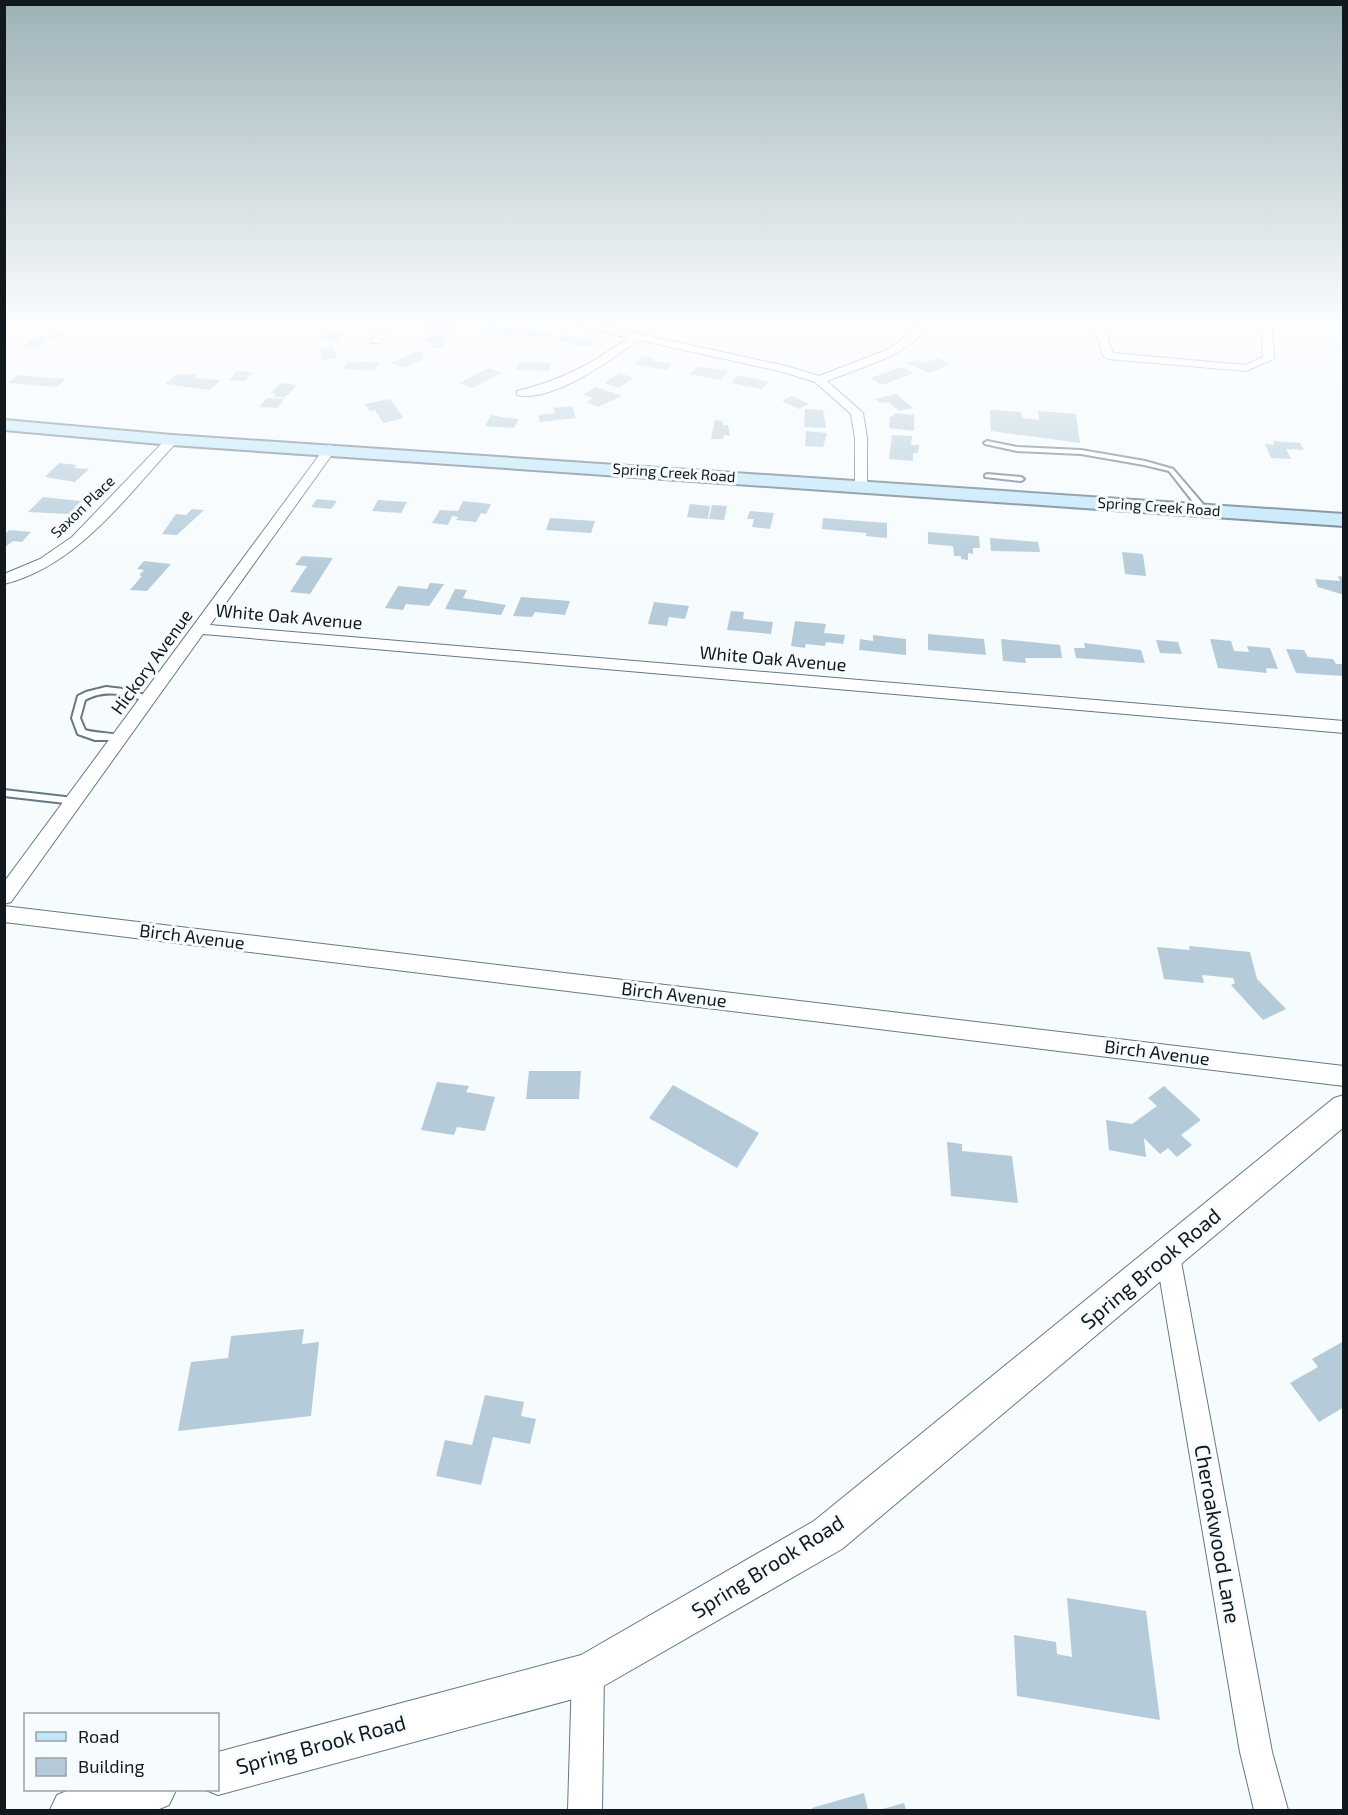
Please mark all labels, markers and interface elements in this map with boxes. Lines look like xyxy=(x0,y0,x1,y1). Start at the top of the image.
street label: Spring Creek Road xyxy=(612,459,736,485)
street label: Saxon Place xyxy=(47,471,118,541)
street label: Spring Creek Road xyxy=(1097,493,1221,519)
street label: White Oak Avenue xyxy=(215,599,363,633)
street label: Hickory Avenue xyxy=(106,605,197,718)
street label: White Oak Avenue xyxy=(699,641,847,675)
street label: Birch Avenue xyxy=(138,919,246,953)
street label: Birch Avenue xyxy=(620,977,728,1011)
street label: Birch Avenue xyxy=(1103,1035,1211,1069)
street label: Spring Brook Road xyxy=(1075,1202,1225,1334)
street label: Cheroakwood Lane xyxy=(1190,1442,1247,1625)
street label: Spring Brook Road xyxy=(686,1509,848,1623)
street label: Spring Brook Road xyxy=(233,1709,408,1778)
legend xyxy=(24,1713,219,1791)
text: Road xyxy=(78,1725,119,1747)
text: Building xyxy=(78,1755,145,1777)

